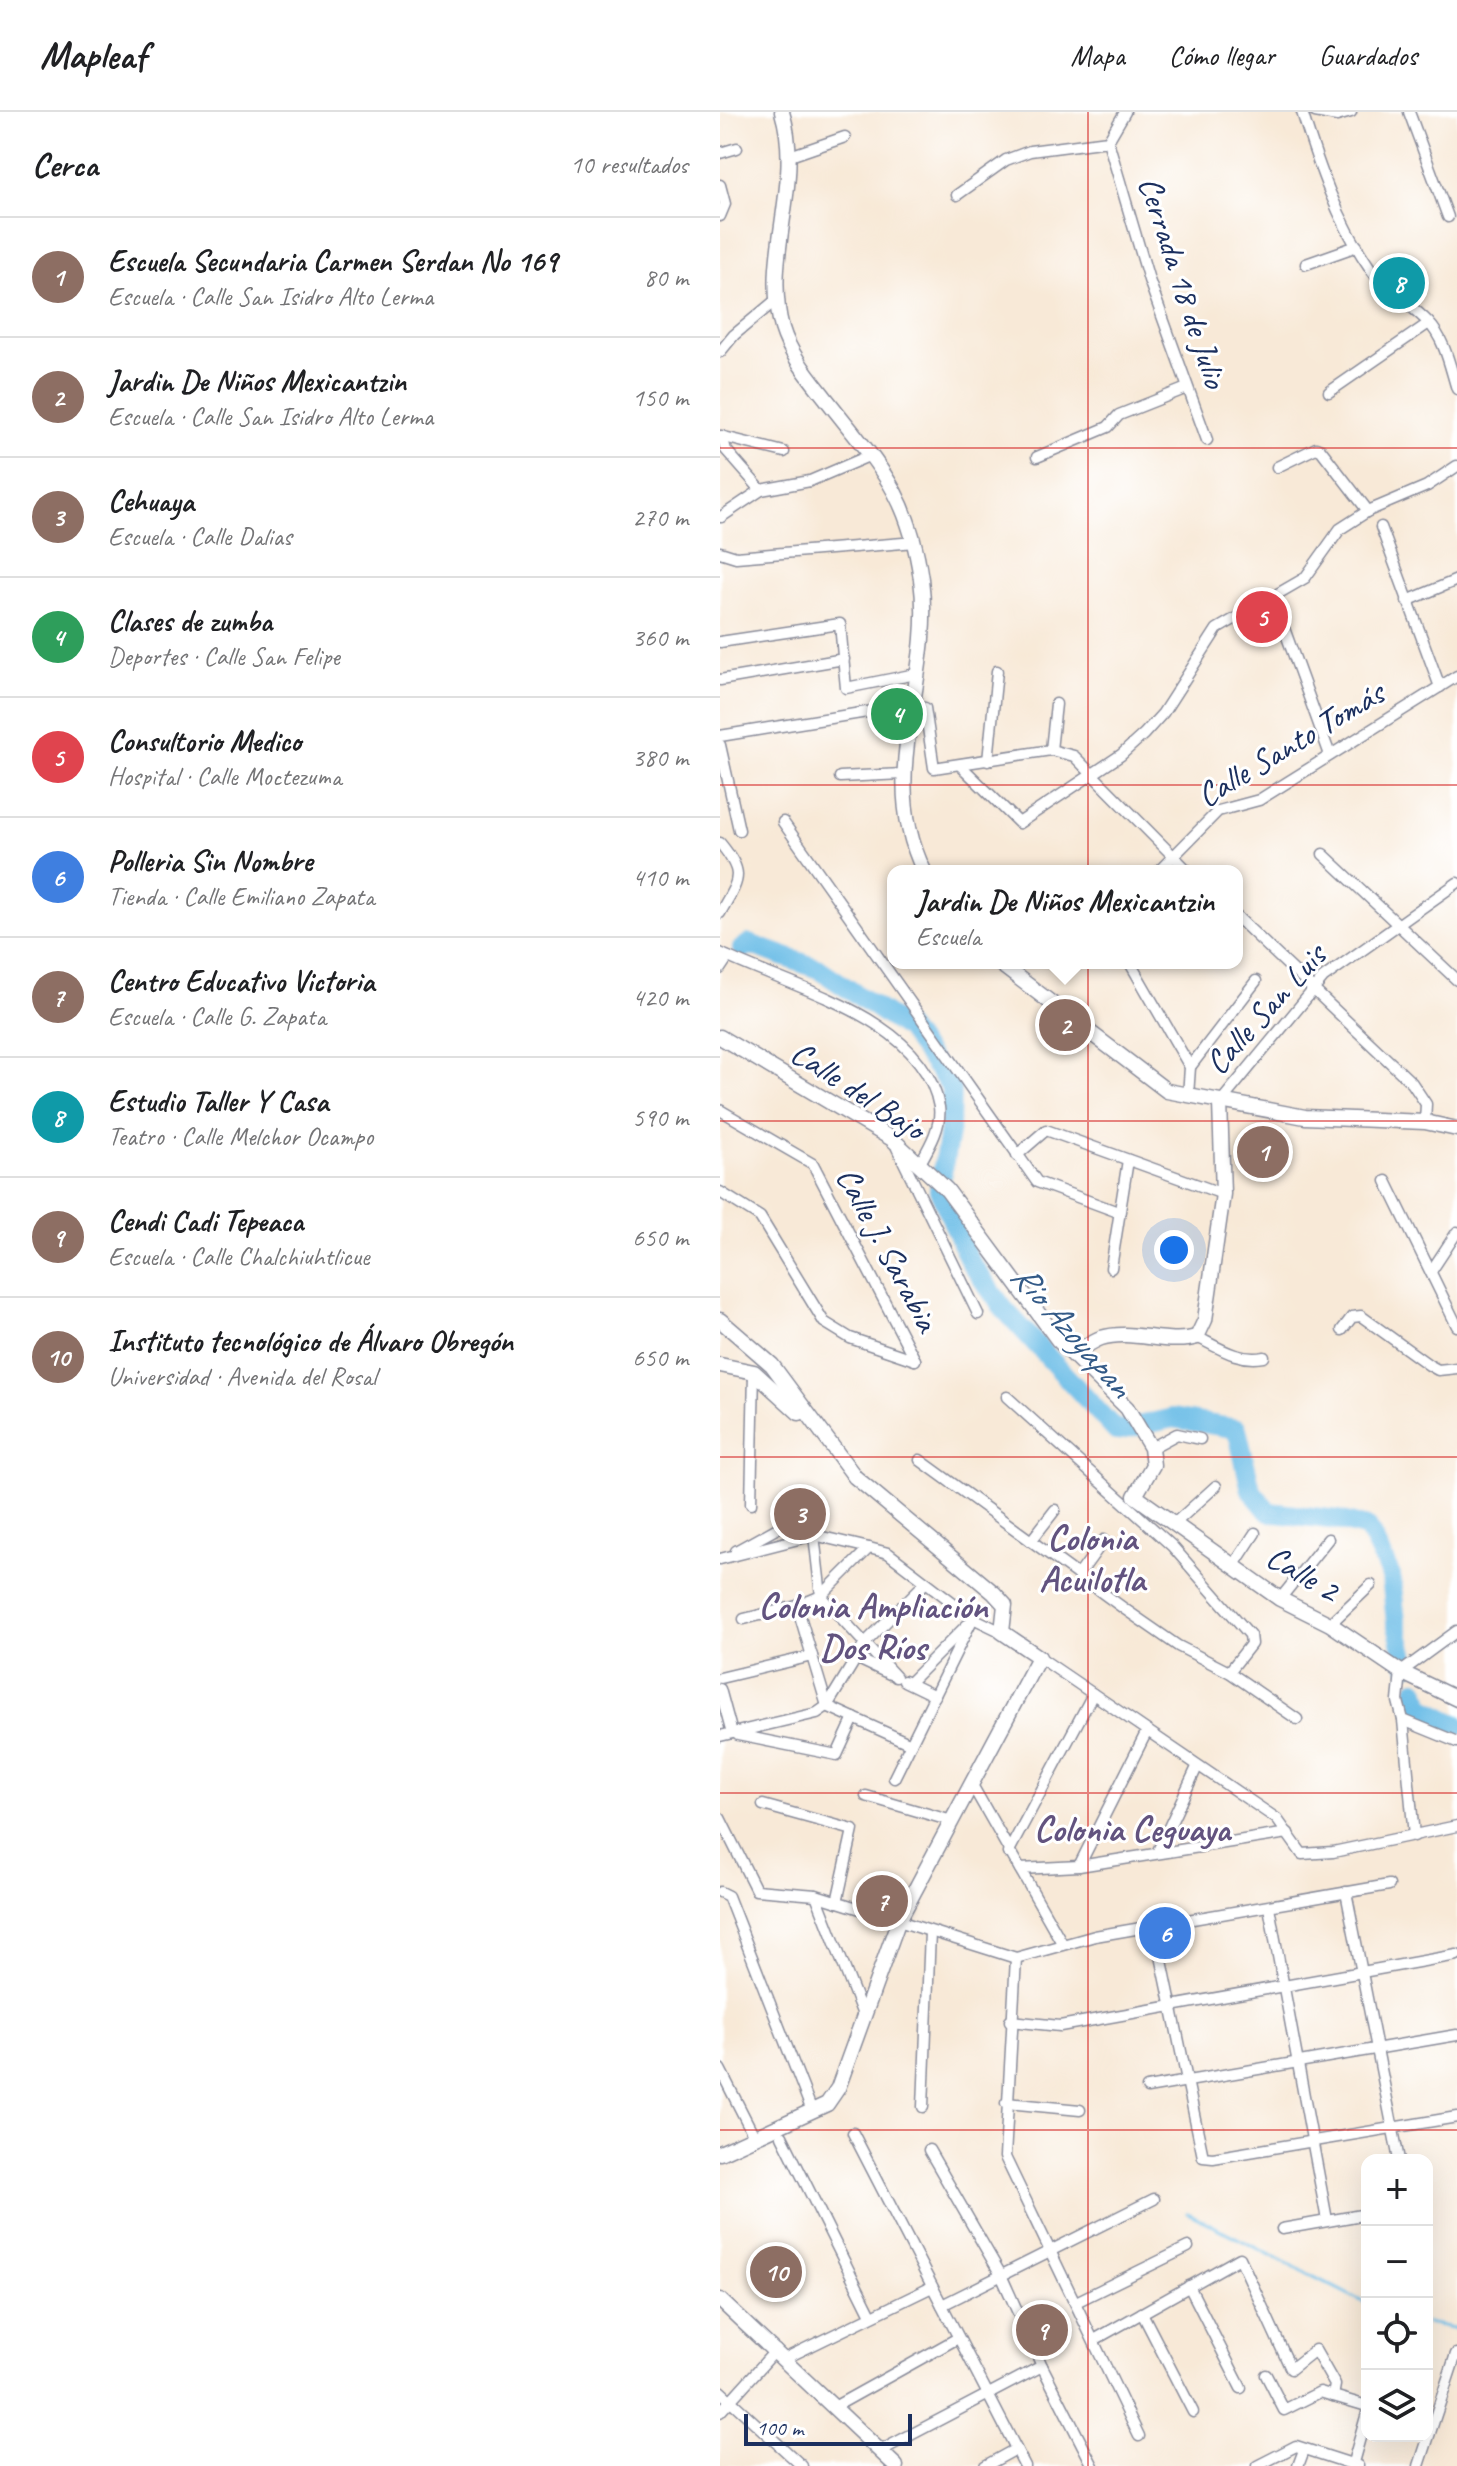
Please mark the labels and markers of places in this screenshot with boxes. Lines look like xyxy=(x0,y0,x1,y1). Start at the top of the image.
pin: 8 xyxy=(1373,253,1425,313)
pin: 5 xyxy=(1236,587,1288,647)
pin: 4 xyxy=(871,684,923,744)
pin: 2 xyxy=(1039,995,1091,1055)
pin: 1 xyxy=(1237,1122,1289,1182)
pin: 3 xyxy=(774,1484,826,1544)
pin: 7 xyxy=(856,1871,908,1931)
pin: 6 xyxy=(1139,1903,1191,1963)
pin: 10 xyxy=(750,2242,802,2302)
pin: 9 xyxy=(1016,2300,1068,2360)

